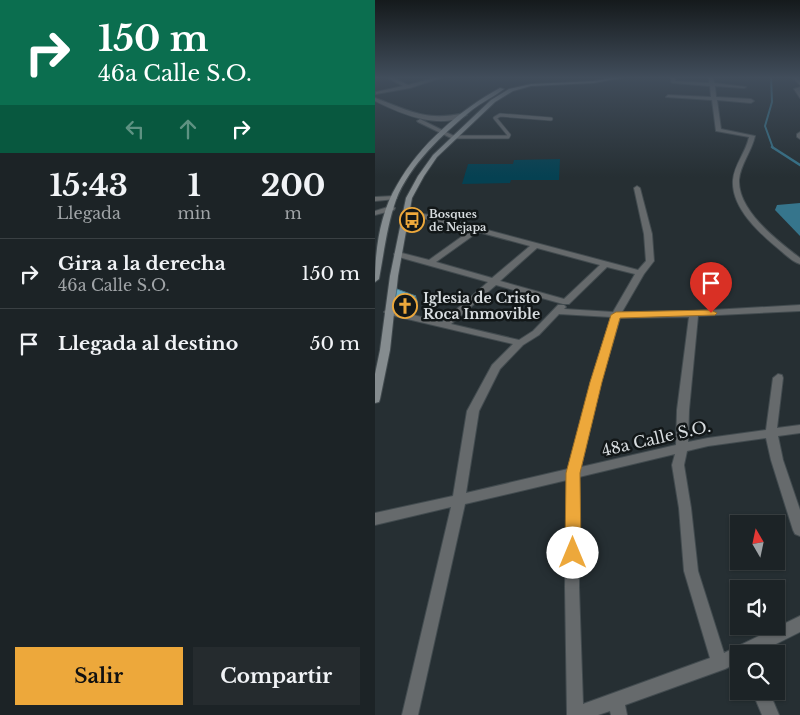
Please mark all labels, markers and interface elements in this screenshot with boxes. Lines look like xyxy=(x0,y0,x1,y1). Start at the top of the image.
text: 150 m xyxy=(98,17,209,60)
icon: right xyxy=(15,20,80,85)
text: 46a Calle S.O. xyxy=(98,60,252,87)
icon: left xyxy=(121,115,149,143)
icon: ahead xyxy=(174,115,202,143)
icon: right xyxy=(227,115,255,143)
text: 15:43 xyxy=(50,167,128,204)
text: 1 xyxy=(188,167,201,204)
text: 200 xyxy=(261,167,325,204)
text: Llegada xyxy=(57,203,121,223)
text: min xyxy=(177,203,211,223)
text: m xyxy=(284,203,302,223)
bus stop icon: Bosques de Nejapa xyxy=(399,207,425,233)
place label: Bosques de Nejapa xyxy=(429,207,487,234)
text: Gira a la derecha xyxy=(58,252,226,275)
icon: right xyxy=(15,260,43,288)
text: 150 m xyxy=(301,262,360,285)
pin xyxy=(690,262,732,313)
icon: arrive xyxy=(697,269,725,297)
text: 46a Calle S.O. xyxy=(58,275,170,295)
place label: Iglesia de Cristo Roca Inmovible xyxy=(423,289,540,323)
church icon: Iglesia de Cristo Roca Inmovible xyxy=(392,293,418,319)
icon: arrive xyxy=(15,330,43,358)
text: Llegada al destino xyxy=(58,332,238,355)
text: 50 m xyxy=(310,332,360,355)
street label: 48a Calle S.O. xyxy=(600,416,712,460)
north arrow xyxy=(730,515,785,570)
map controls xyxy=(730,515,785,700)
position arrow xyxy=(546,526,598,578)
button: sound xyxy=(730,580,785,635)
button: search xyxy=(730,645,785,700)
button: Salir xyxy=(15,647,183,705)
button: Compartir xyxy=(193,647,360,705)

